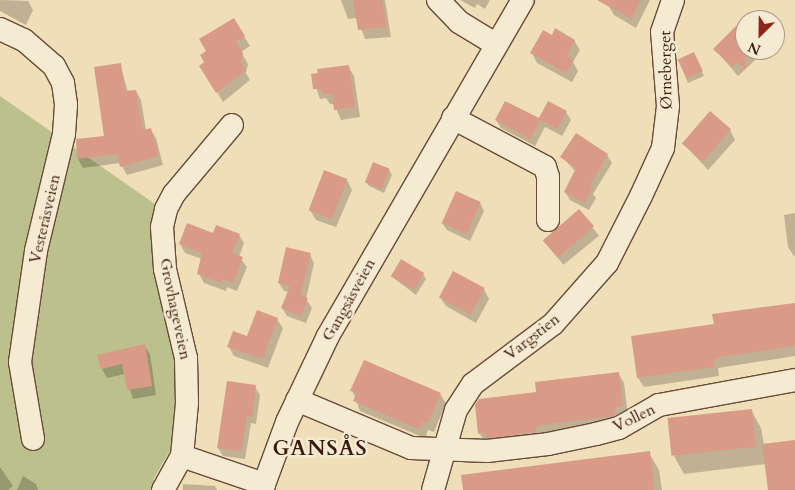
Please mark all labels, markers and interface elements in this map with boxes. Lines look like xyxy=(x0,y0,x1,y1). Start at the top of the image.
north arrow xyxy=(735,10,785,60)
street label: Ørneberget xyxy=(656,30,676,110)
text: N xyxy=(745,37,764,59)
street label: Vesteråsveien xyxy=(25,172,65,266)
street label: Gangsåsveien xyxy=(318,255,380,345)
street label: Grovhageveien xyxy=(155,256,195,362)
street label: Vargstien xyxy=(501,310,563,364)
street label: Vollen xyxy=(610,400,658,436)
district label: GANSÅS xyxy=(272,436,368,462)

